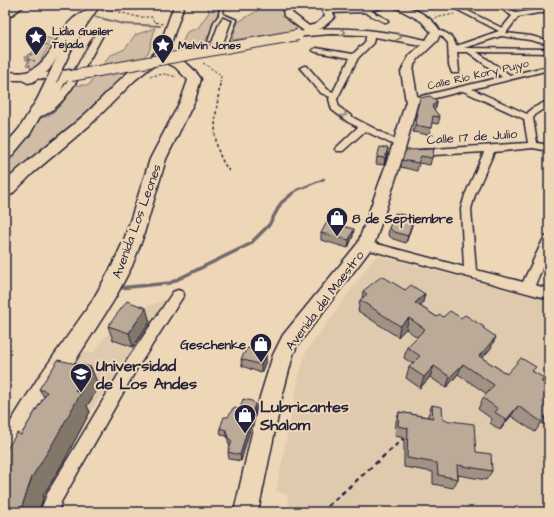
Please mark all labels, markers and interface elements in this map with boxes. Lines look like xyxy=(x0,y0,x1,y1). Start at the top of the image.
place icon: Lidia Gueiler Tejada xyxy=(23,24,49,57)
place label: Lidia Gueiler Tejada xyxy=(51,24,114,53)
one-way arrow xyxy=(340,28,346,37)
place icon: Melvin Jones xyxy=(150,32,176,65)
one-way arrow xyxy=(396,32,402,41)
place label: Melvin Jones xyxy=(178,38,242,53)
street label: Calle Río Kory Pujyo xyxy=(426,55,531,94)
one-way arrow xyxy=(340,110,347,117)
street label: Calle 17 de Julio xyxy=(426,125,519,149)
street label: Avenida Los Leones xyxy=(108,161,166,281)
shop icon: 8 de Septiembre xyxy=(324,205,350,238)
place label: 8 de Septiembre xyxy=(352,210,453,229)
street label: Avenida del Maestro xyxy=(281,246,369,354)
shop icon: Geschenke xyxy=(248,331,274,364)
place label: Geschenke xyxy=(180,336,246,354)
place label: Universidad de Los Andes xyxy=(95,355,197,395)
school or university icon: Universidad de Los Andes xyxy=(68,361,94,394)
place label: Lubricantes Shalom xyxy=(259,396,349,436)
shop icon: Lubricantes Shalom xyxy=(232,402,258,435)

